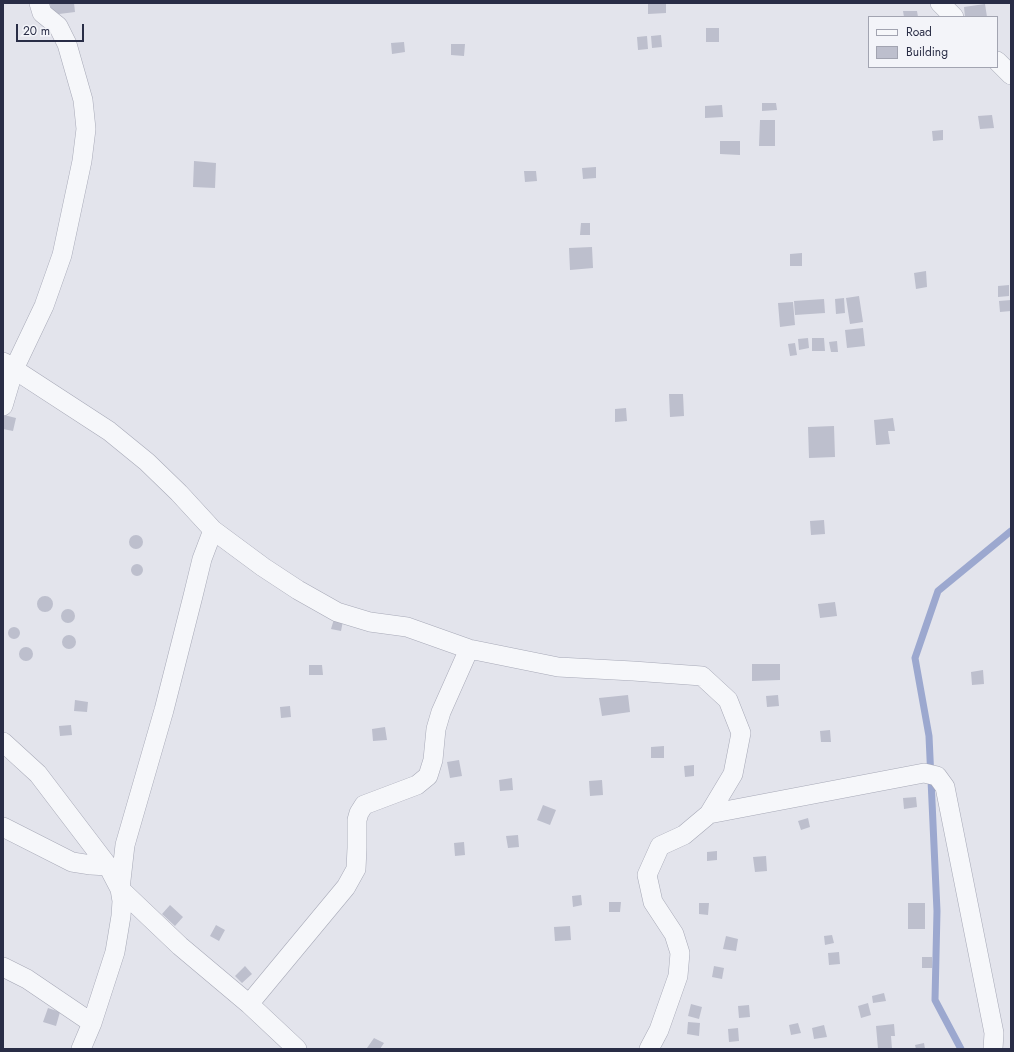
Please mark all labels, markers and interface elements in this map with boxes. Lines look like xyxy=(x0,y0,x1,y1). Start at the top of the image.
scale bar xyxy=(18,16,86,42)
legend xyxy=(868,16,998,68)
text: 20 m xyxy=(23,22,50,40)
text: Road xyxy=(906,23,932,41)
text: Building xyxy=(906,43,948,61)

